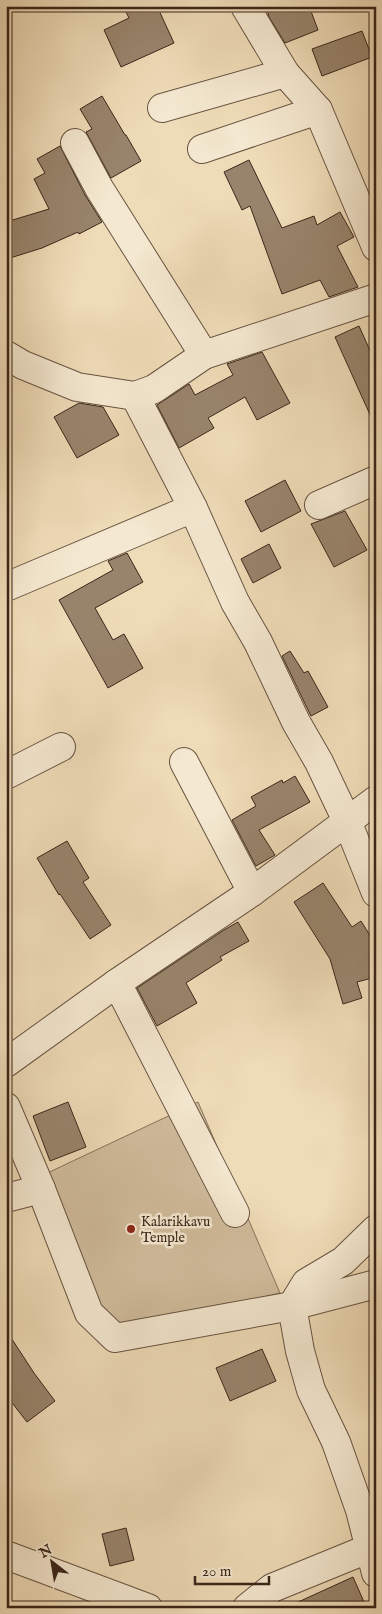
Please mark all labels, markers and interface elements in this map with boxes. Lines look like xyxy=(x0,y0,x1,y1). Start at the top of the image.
place label: Kalarikkavu Temple xyxy=(141,1213,210,1247)
marker: Kalarikkavu Temple xyxy=(125,1223,137,1235)
north arrow xyxy=(28,1536,78,1586)
text: N xyxy=(35,1541,56,1563)
scale bar xyxy=(195,1554,268,1586)
text: 20 m xyxy=(202,1562,232,1581)

